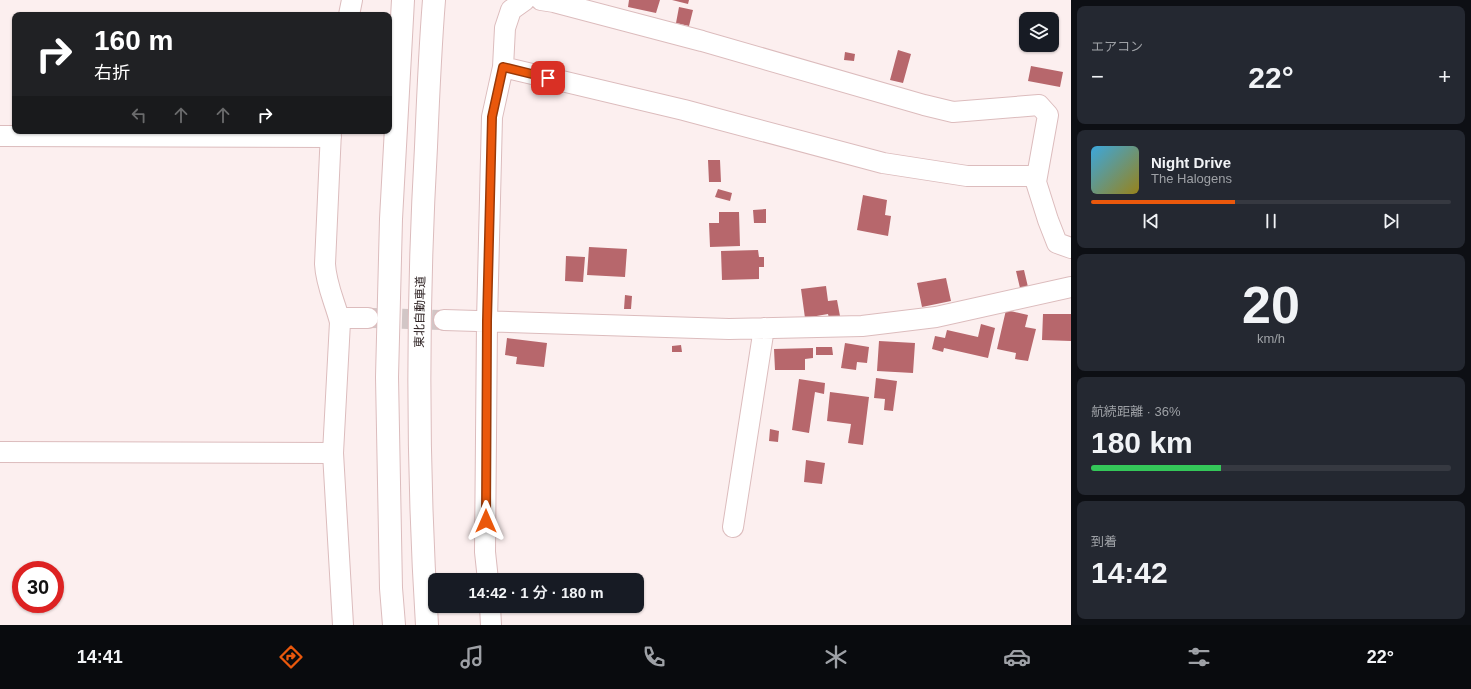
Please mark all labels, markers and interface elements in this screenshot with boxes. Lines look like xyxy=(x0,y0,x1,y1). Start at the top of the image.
map controls xyxy=(1019,12,1059,52)
button: layers xyxy=(1019,12,1059,52)
text: 160 m xyxy=(94,25,173,56)
icon: right xyxy=(28,28,80,80)
text: エアコン xyxy=(1091,39,1143,54)
pin xyxy=(531,61,565,95)
text: 22° xyxy=(1248,61,1294,94)
text: 右折 xyxy=(94,63,130,83)
text: − xyxy=(1091,64,1104,89)
text: + xyxy=(1438,64,1451,89)
icon: arrive xyxy=(537,67,559,89)
icon: left xyxy=(128,104,150,126)
icon: ahead xyxy=(170,104,192,126)
icon: ahead xyxy=(212,104,234,126)
icon: right xyxy=(254,104,276,126)
text: Night Drive xyxy=(1151,154,1231,171)
text: The Halogens xyxy=(1151,171,1232,186)
icon: previous xyxy=(1140,210,1162,232)
icon: pause xyxy=(1260,210,1282,232)
icon: next xyxy=(1380,210,1402,232)
street label: 東北自動車道 xyxy=(412,276,428,348)
text: 20 xyxy=(1242,276,1300,334)
text: km/h xyxy=(1257,331,1285,346)
text: 航続距離 · 36% xyxy=(1091,404,1181,419)
text: 180 km xyxy=(1091,426,1193,459)
position arrow xyxy=(465,500,507,542)
text: 到着 xyxy=(1091,534,1117,549)
text: 14:42 xyxy=(1091,556,1168,589)
speed limit sign: 30 xyxy=(12,561,64,613)
text: 14:42 · 1 分 · 180 m xyxy=(468,584,604,601)
icon: directions xyxy=(277,643,305,671)
icon: music xyxy=(458,643,486,671)
icon: phone xyxy=(640,643,668,671)
icon: climate xyxy=(822,643,850,671)
icon: car xyxy=(1003,643,1031,671)
icon: filters xyxy=(1185,643,1213,671)
text: 14:41 xyxy=(77,647,123,667)
text: 22° xyxy=(1367,647,1394,667)

